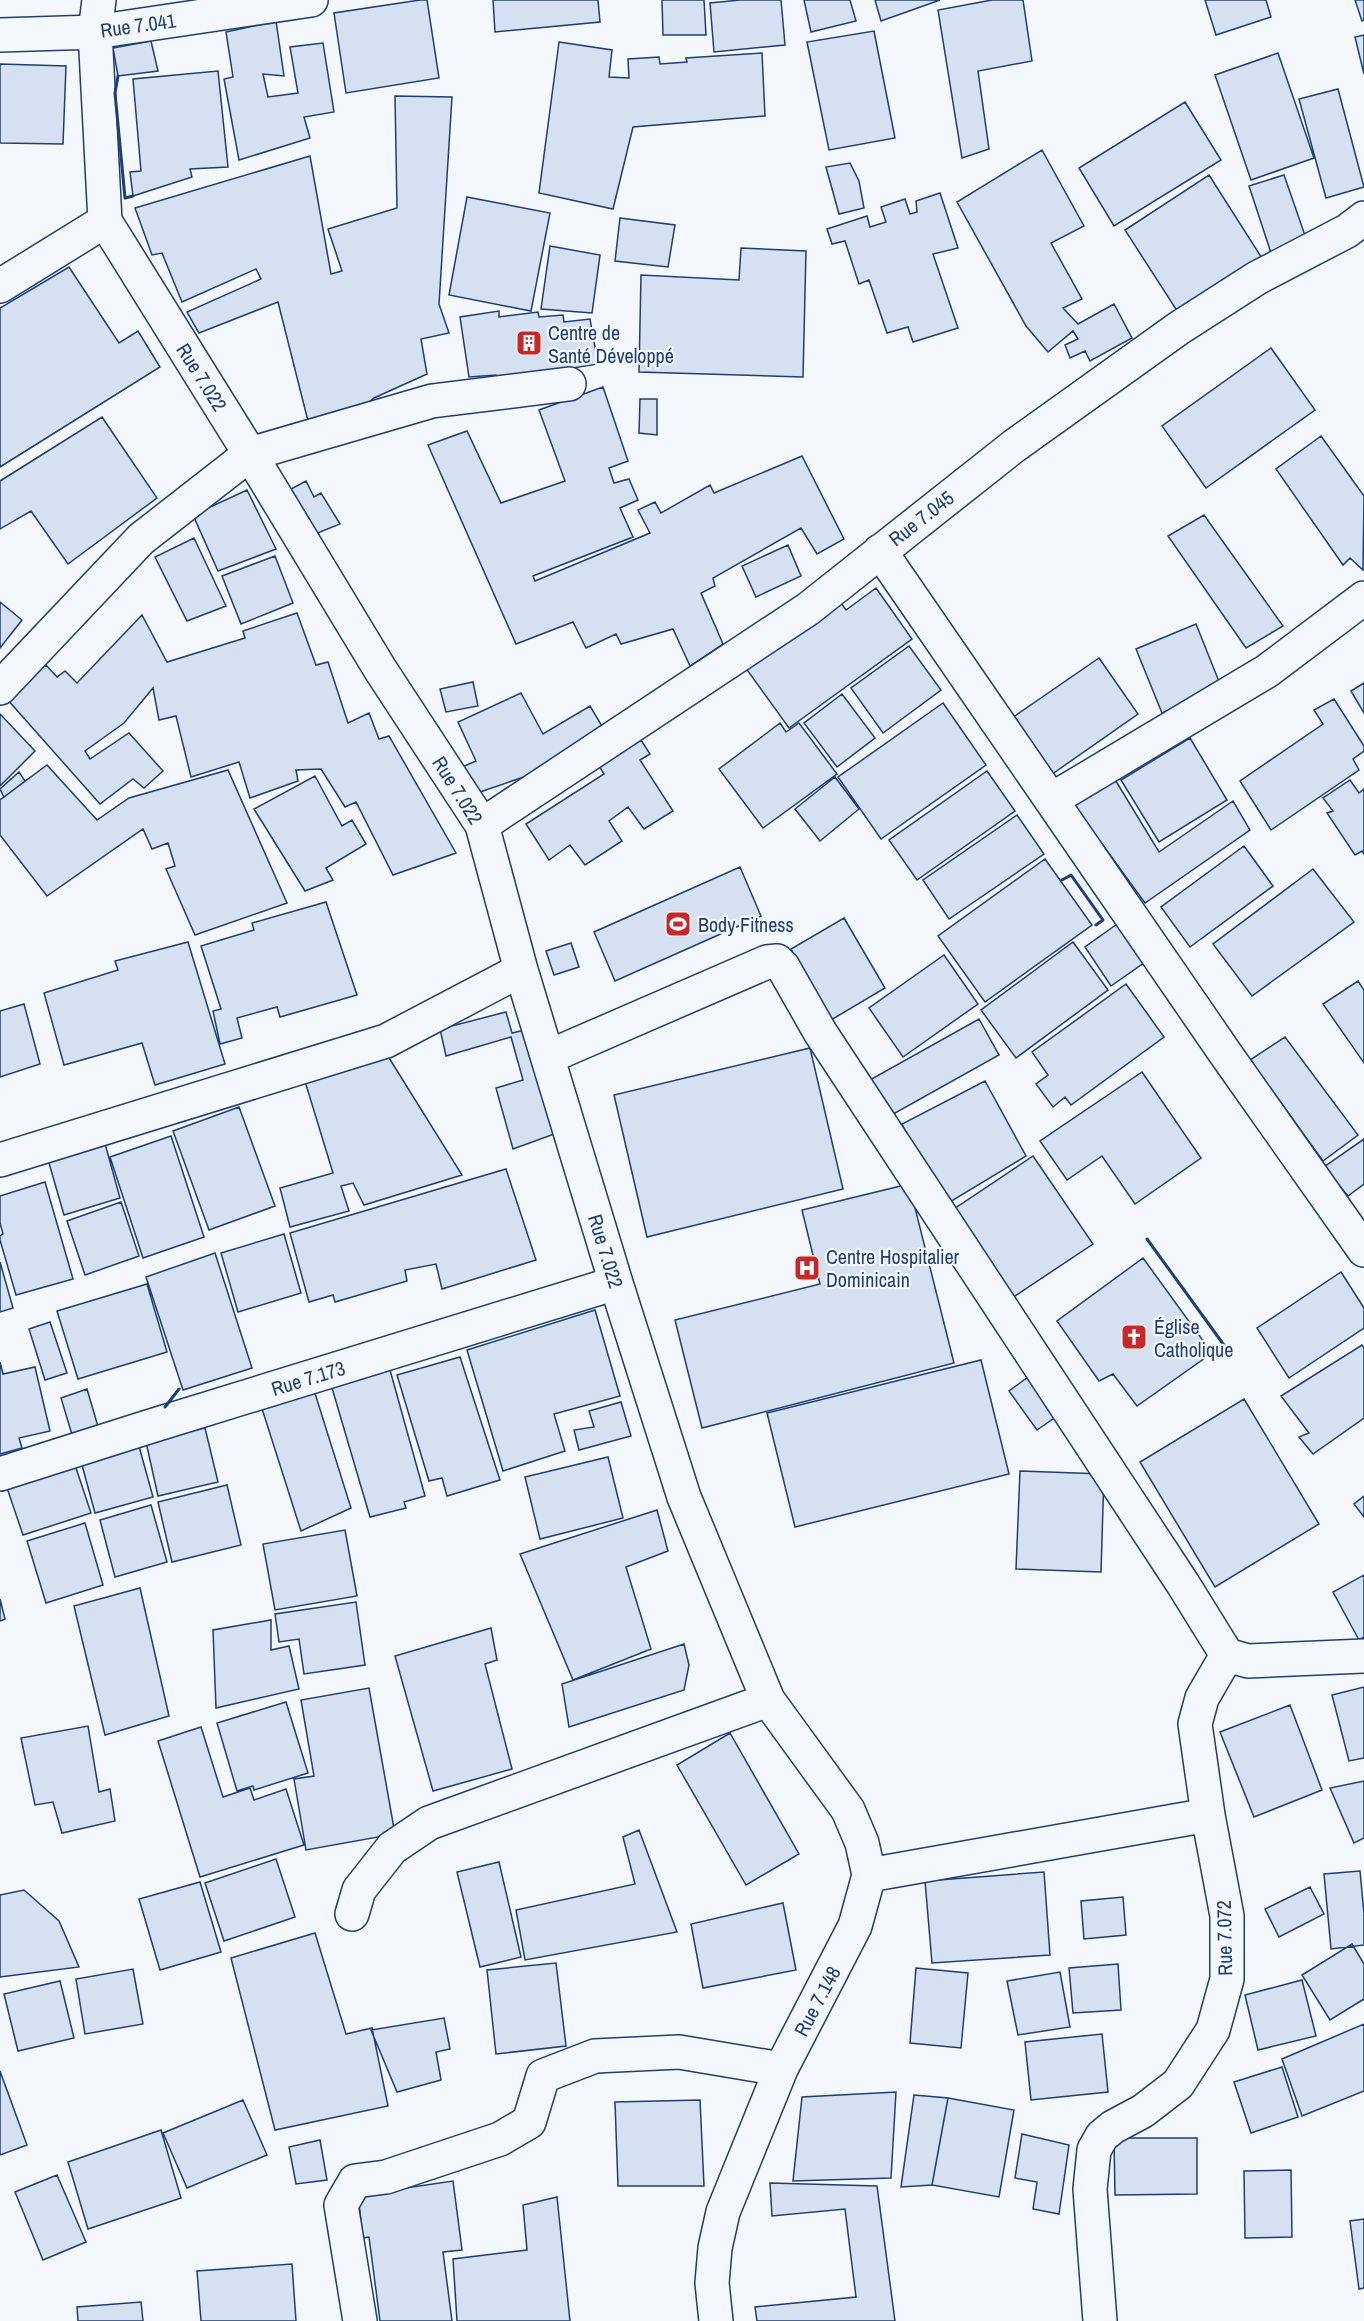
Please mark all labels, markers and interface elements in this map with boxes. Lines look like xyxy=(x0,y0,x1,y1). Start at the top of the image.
street label: Rue 7.041 xyxy=(99,6,177,44)
place label: Centre de Santé Développé xyxy=(548,319,674,369)
building icon: Centre de Santé Développé xyxy=(514,328,544,358)
street label: Rue 7.022 xyxy=(170,338,234,416)
street label: Rue 7.045 xyxy=(883,484,959,552)
street label: Rue 7.022 xyxy=(426,751,490,829)
sports icon: Body Fitness xyxy=(663,909,693,939)
place label: Body Fitness xyxy=(698,911,794,938)
street label: Rue 7.022 xyxy=(582,1211,630,1291)
place label: Centre Hospitalier Dominicain xyxy=(826,1243,960,1293)
hospital icon: Centre Hospitalier Dominicain xyxy=(792,1253,822,1283)
place label: Église Catholique xyxy=(1154,1313,1233,1363)
church icon: Église Catholique xyxy=(1119,1322,1149,1352)
street label: Rue 7.173 xyxy=(268,1354,348,1402)
street label: Rue 7.072 xyxy=(1210,1900,1238,1976)
street label: Rue 7.148 xyxy=(787,1961,847,2041)

